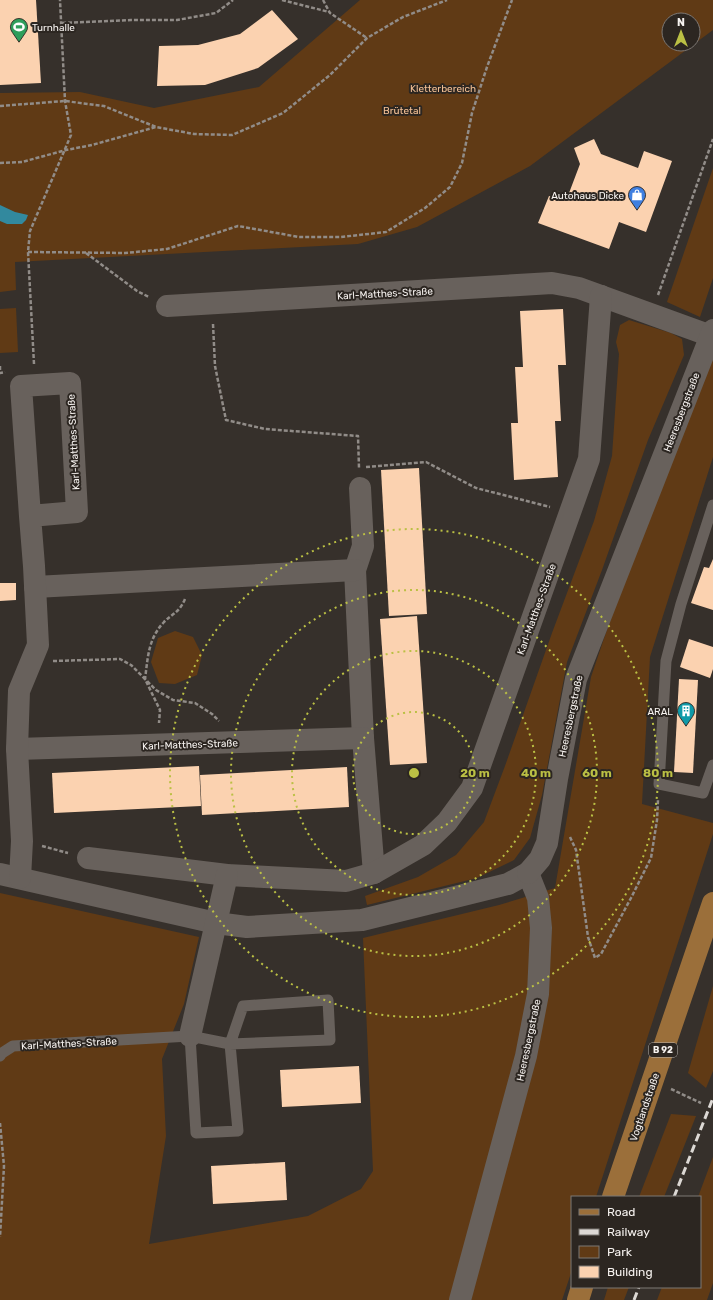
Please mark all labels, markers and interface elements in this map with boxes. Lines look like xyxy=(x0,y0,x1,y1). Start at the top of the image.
north arrow xyxy=(661,12,701,52)
text: N xyxy=(677,16,685,29)
sports icon: Turnhalle xyxy=(9,17,29,42)
place label: Turnhalle xyxy=(32,22,75,34)
park label: Kletterbereich xyxy=(410,83,476,95)
park label: Brütetal xyxy=(383,105,421,117)
shop icon: Autohaus Dicke xyxy=(627,185,647,210)
place label: Autohaus Dicke xyxy=(551,190,624,202)
street label: Karl-Matthes-Straße xyxy=(337,285,434,303)
street label: Heeresbergstraße xyxy=(661,371,703,454)
street label: Karl-Matthes-Straße xyxy=(65,393,83,490)
street label: Karl-Matthes-Straße xyxy=(515,562,559,656)
street label: Heeresbergstraße xyxy=(556,674,586,758)
building icon: ARAL xyxy=(676,701,696,726)
place label: ARAL xyxy=(647,706,673,718)
street label: Karl-Matthes-Straße xyxy=(142,737,239,753)
centre of rings xyxy=(407,766,421,780)
text: 20 m xyxy=(460,766,490,780)
text: 40 m xyxy=(521,766,551,780)
text: 60 m xyxy=(582,766,612,780)
text: 80 m xyxy=(643,766,673,780)
street label: Heeresbergstraße xyxy=(514,998,544,1082)
street label: Karl-Matthes-Straße xyxy=(21,1035,118,1053)
road number: B 92 xyxy=(649,1043,677,1057)
street label: Vogtlandstraße xyxy=(628,1071,662,1143)
legend xyxy=(571,1196,701,1288)
text: Road xyxy=(607,1205,635,1219)
text: Railway xyxy=(607,1225,650,1239)
text: Park xyxy=(607,1245,633,1259)
text: Building xyxy=(607,1265,653,1279)

